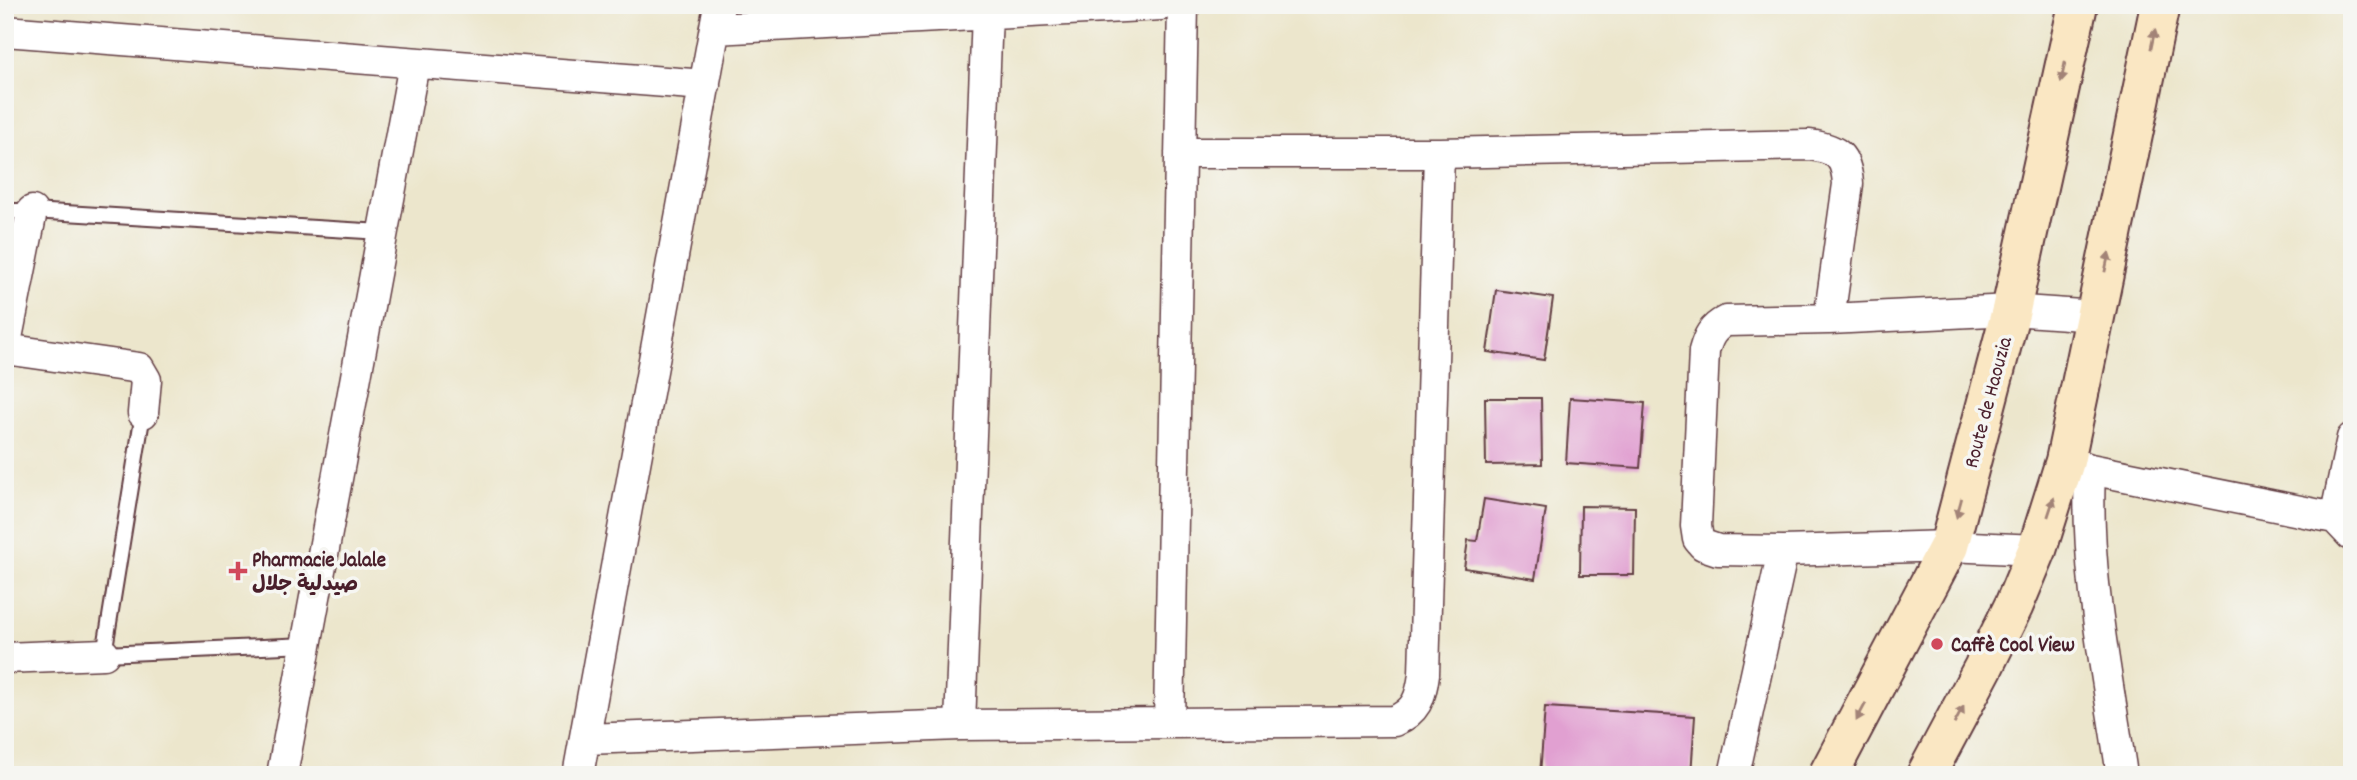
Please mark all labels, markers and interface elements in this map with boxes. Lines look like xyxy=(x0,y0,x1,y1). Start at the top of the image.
one-way arrow xyxy=(2148,28,2159,50)
one-way arrow xyxy=(2058,61,2069,83)
one-way arrow xyxy=(2102,251,2113,273)
street label: Route de Haouzia xyxy=(1958,333,2022,472)
one-way arrow xyxy=(2046,496,2056,517)
one-way arrow xyxy=(1953,497,1964,519)
place label: Pharmacie Jalale صيدلية جلال xyxy=(252,547,386,601)
marker: Pharmacie Jalale صيدلية جلال xyxy=(230,563,246,579)
place label: Caffè Cool View xyxy=(1951,632,2075,662)
marker: Caffè Cool View xyxy=(1929,636,1945,652)
one-way arrow xyxy=(1855,702,1867,722)
one-way arrow xyxy=(1953,705,1964,725)

